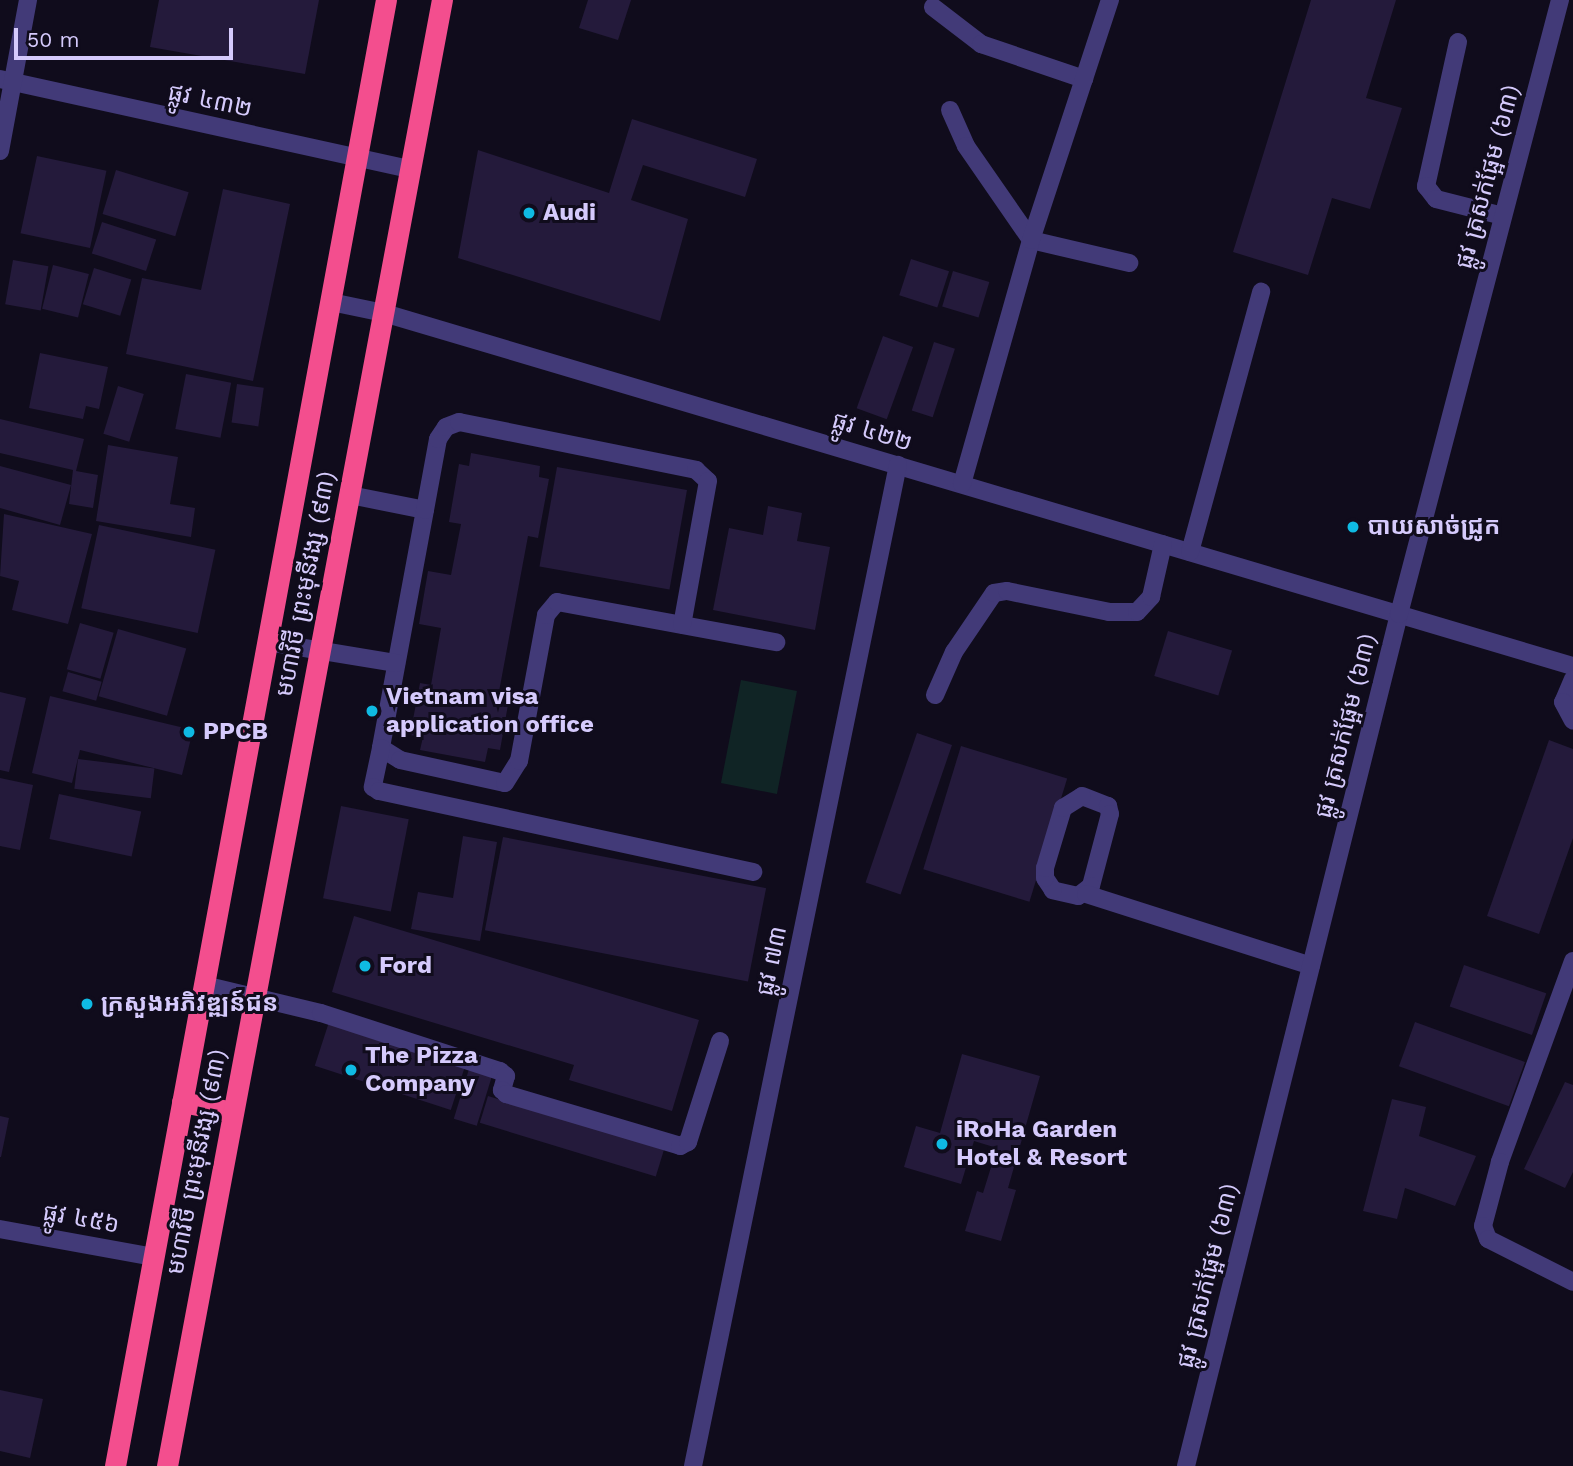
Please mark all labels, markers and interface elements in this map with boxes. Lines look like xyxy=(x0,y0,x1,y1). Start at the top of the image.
scale bar xyxy=(18,14,236,58)
text: 50 m xyxy=(27,27,79,52)
street label: ផ្លូវ ៤៣២ xyxy=(165,78,255,124)
street label: ផ្លូវ ត្រសក់ផ្អែម (៦៣) xyxy=(1450,82,1526,272)
place label: Audi xyxy=(543,199,596,227)
marker: Audi xyxy=(521,205,537,221)
street label: ផ្លូវ ៤២២ xyxy=(828,406,916,458)
street label: មហាវិថី ព្រះមុនីវង្ស (៩៣) xyxy=(270,469,342,699)
place label: បាយសាច់ជ្រូក xyxy=(1367,513,1500,541)
marker: បាយសាច់ជ្រូក xyxy=(1345,519,1361,535)
street label: ផ្លូវ ត្រសក់ផ្អែម (៦៣) xyxy=(1309,631,1383,821)
place label: Vietnam visa application office xyxy=(386,683,594,739)
marker: Vietnam visa application office xyxy=(364,703,380,719)
place label: PPCB xyxy=(203,718,268,746)
marker: PPCB xyxy=(181,724,197,740)
street label: ផ្លូវ ៧៣ xyxy=(751,923,793,999)
place label: Ford xyxy=(379,952,432,980)
marker: Ford xyxy=(357,958,373,974)
place label: ក្រសួងអភិវឌ្ឍន៍ជន xyxy=(101,990,278,1018)
marker: ក្រសួងអភិវឌ្ឍន៍ជន xyxy=(79,996,95,1012)
place label: The Pizza Company xyxy=(365,1042,478,1098)
street label: មហាវិថី ព្រះមុនីវង្ស (៩៣) xyxy=(161,1047,233,1277)
marker: The Pizza Company xyxy=(343,1062,359,1078)
place label: iRoHa Garden Hotel & Resort xyxy=(956,1116,1127,1172)
marker: iRoHa Garden Hotel & Resort xyxy=(934,1136,950,1152)
street label: ផ្លូវ ត្រសក់ផ្អែម (៦៣) xyxy=(1171,1181,1245,1371)
street label: ផ្លូវ ៤៥៦ xyxy=(41,1198,121,1240)

